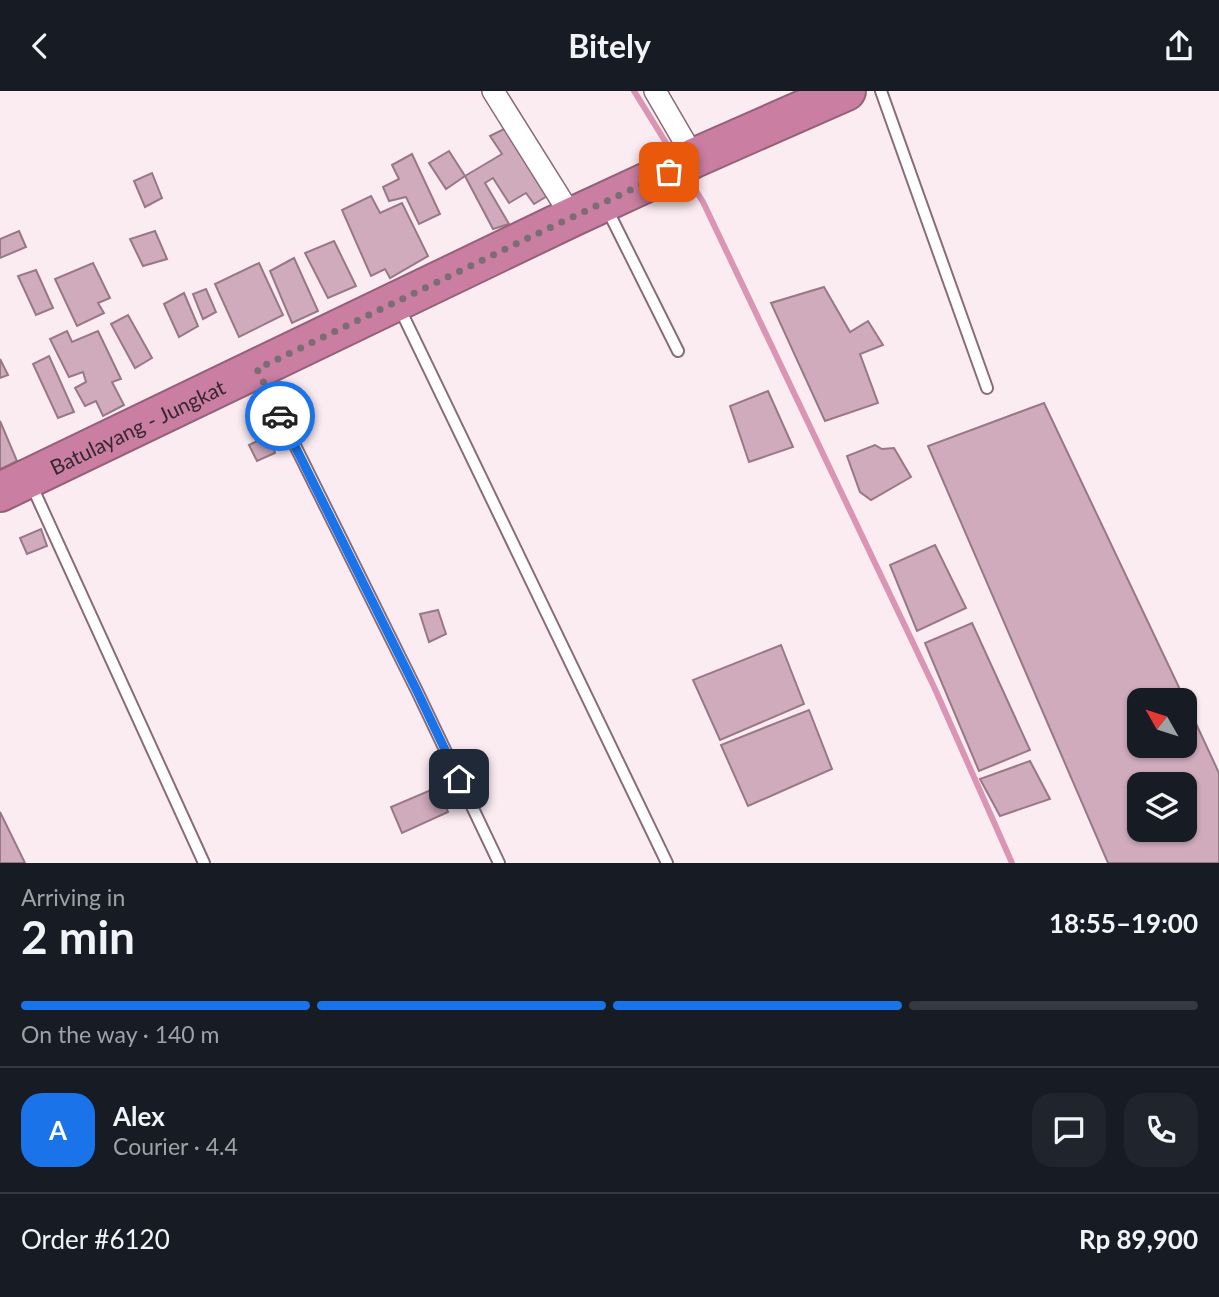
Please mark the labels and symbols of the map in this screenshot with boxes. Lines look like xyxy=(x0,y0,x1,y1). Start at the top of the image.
pin xyxy=(639,142,699,202)
street label: Batulayang - Jungkat xyxy=(45,373,229,479)
courier xyxy=(245,381,315,451)
north arrow xyxy=(1127,688,1197,758)
pin xyxy=(429,749,489,809)

